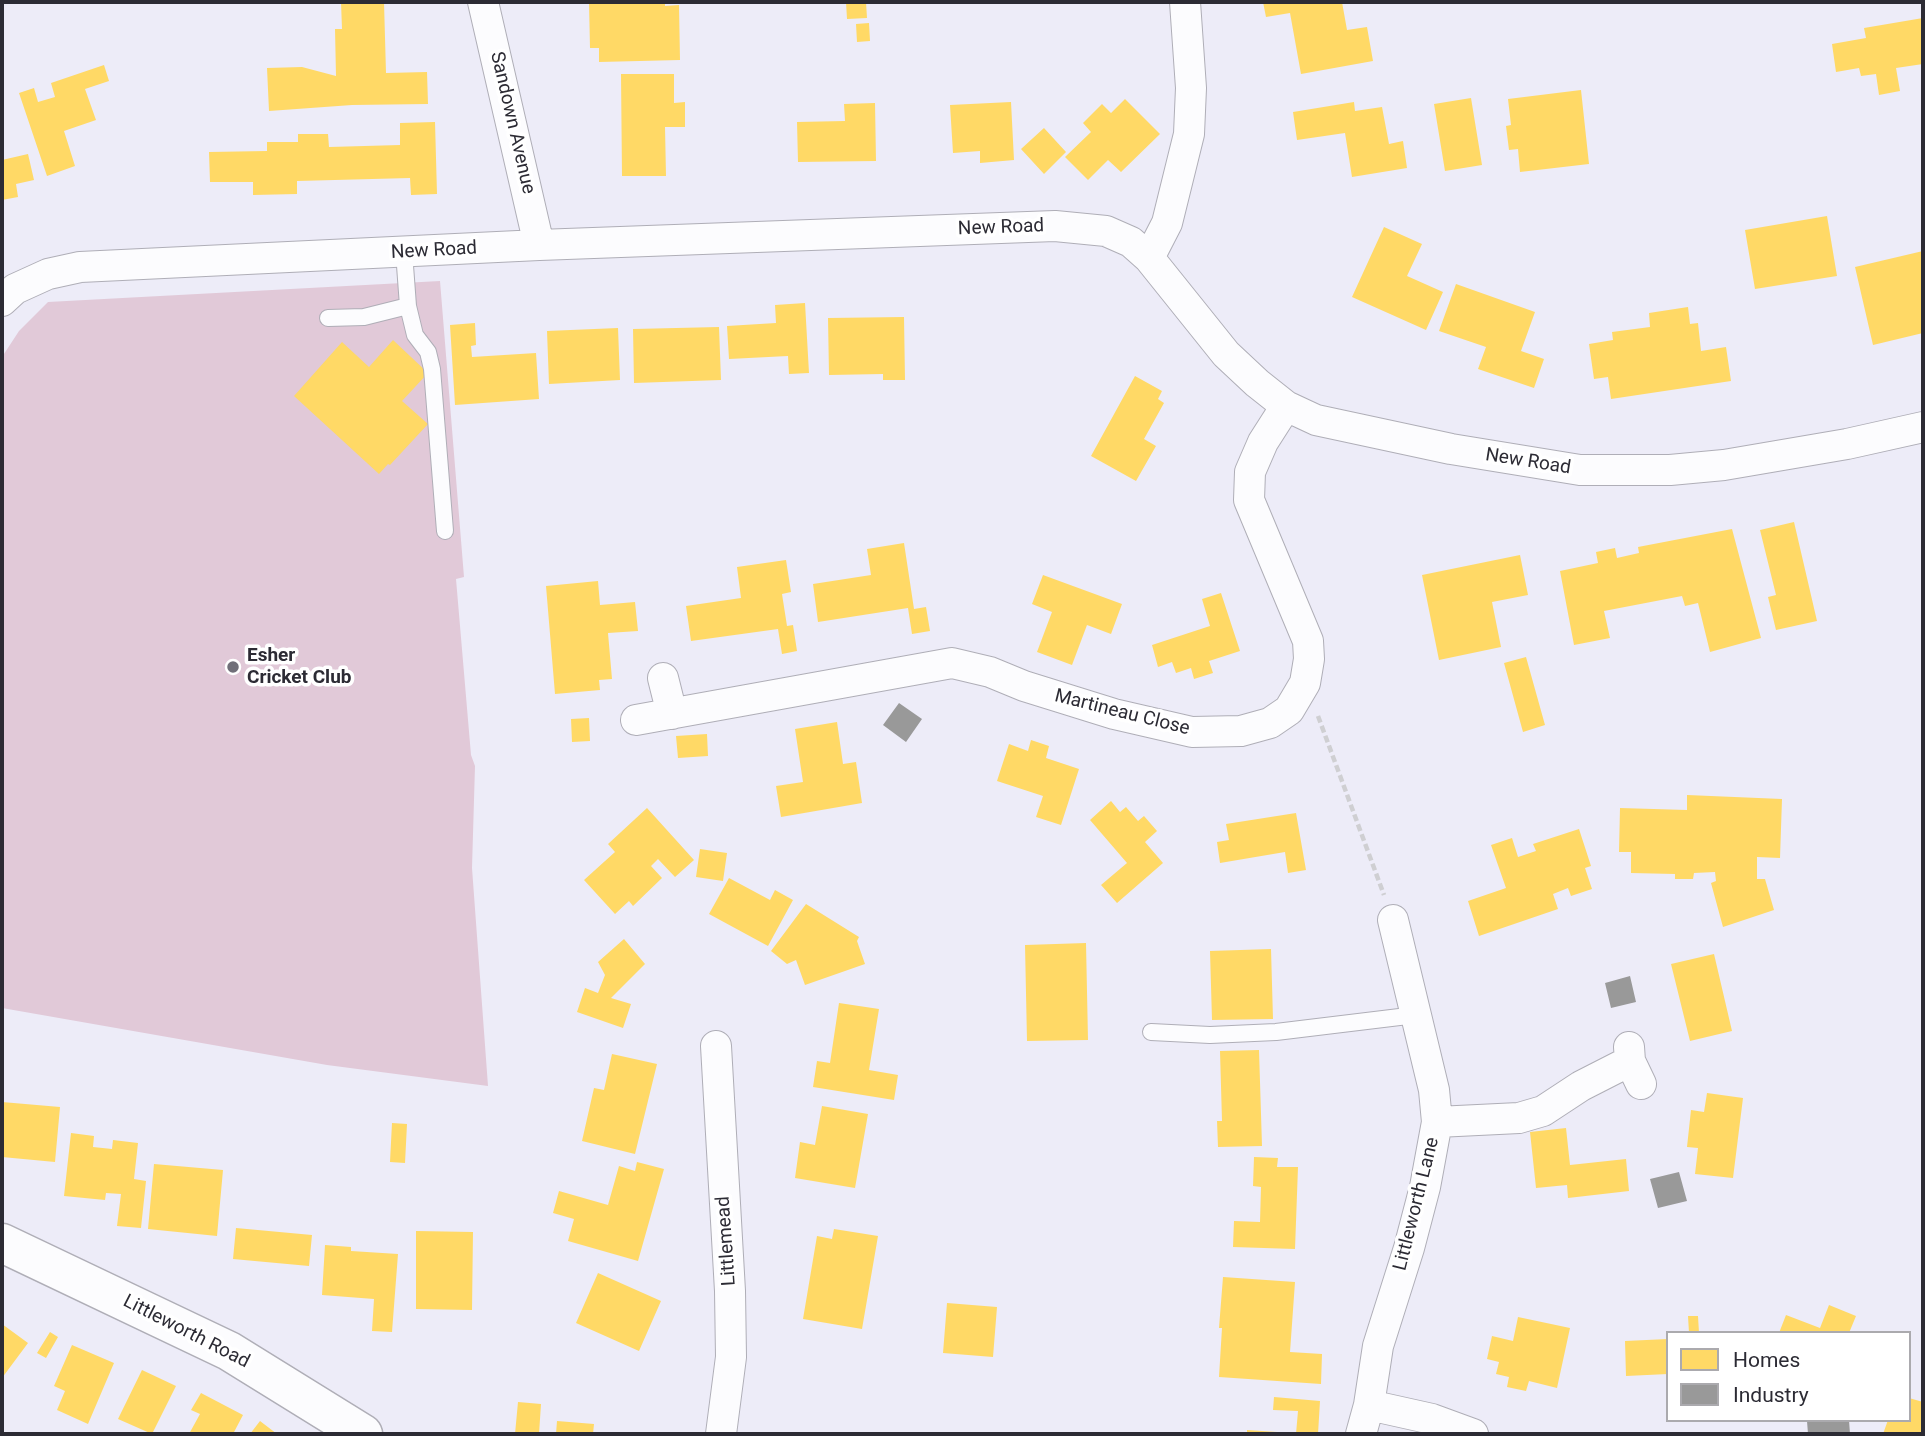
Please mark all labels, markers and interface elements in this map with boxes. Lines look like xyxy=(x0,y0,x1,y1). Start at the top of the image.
street label: Sandown Avenue xyxy=(485,50,539,196)
street label: New Road xyxy=(958,215,1044,241)
street label: New Road xyxy=(390,237,478,265)
street label: New Road xyxy=(1484,444,1572,480)
place label: Esher Cricket Club xyxy=(247,645,351,689)
marker: Esher Cricket Club xyxy=(225,659,241,675)
street label: Martineau Close xyxy=(1052,685,1192,741)
street label: Littleworth Lane xyxy=(1389,1135,1445,1273)
street label: Littlemead xyxy=(712,1195,742,1287)
street label: Littleworth Road xyxy=(119,1290,253,1374)
legend xyxy=(1666,1331,1911,1422)
text: Homes xyxy=(1733,1348,1800,1372)
text: Industry xyxy=(1733,1383,1809,1407)

